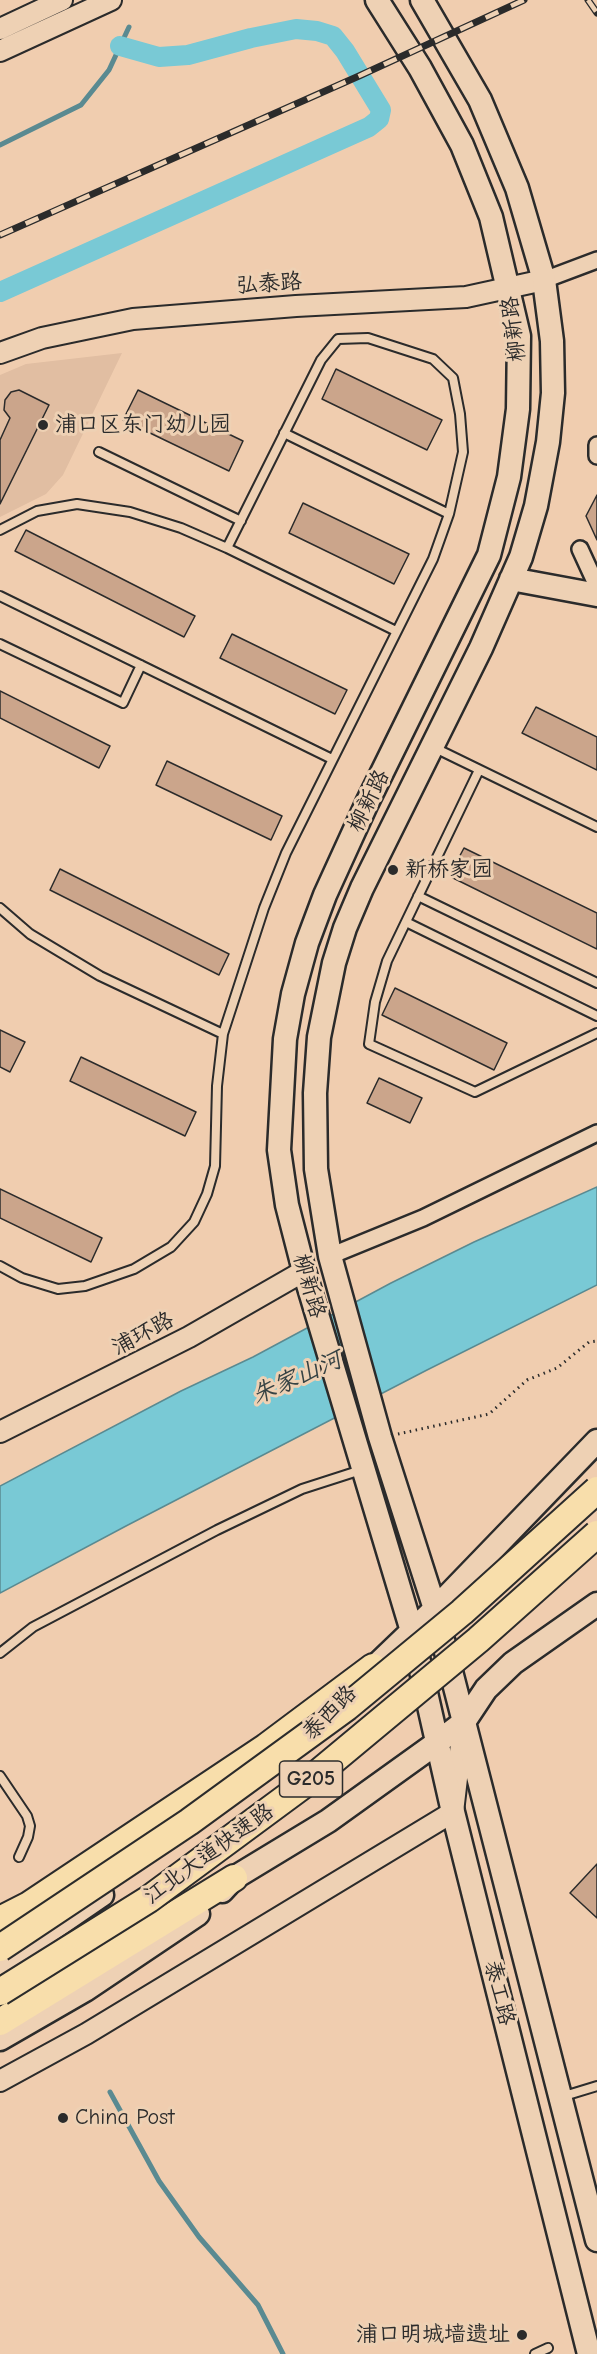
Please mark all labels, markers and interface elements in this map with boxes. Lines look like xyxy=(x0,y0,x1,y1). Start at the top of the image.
street label: 弘泰路 xyxy=(235,269,303,299)
street label: 柳新路 xyxy=(497,295,531,363)
place label: 浦口区东门幼儿园 xyxy=(55,412,231,438)
marker: 浦口区东门幼儿园 xyxy=(36,418,50,432)
street label: 柳新路 xyxy=(343,766,395,836)
place label: 新桥家园 xyxy=(405,857,493,883)
marker: 新桥家园 xyxy=(386,863,400,877)
street label: 柳新路 xyxy=(287,1251,331,1321)
street label: 浦环路 xyxy=(108,1307,178,1361)
water label: 朱家山河 xyxy=(247,1345,347,1411)
street label: 泰西路 xyxy=(298,1680,362,1746)
road number: G205 xyxy=(280,1761,342,1797)
street label: 江北大道快速路 xyxy=(139,1798,279,1910)
street label: 泰工路 xyxy=(478,1958,520,2028)
place label: China Post xyxy=(75,2105,174,2131)
marker: China Post xyxy=(56,2111,70,2125)
place label: 浦口明城墙遗址 xyxy=(356,2322,510,2348)
marker: 浦口明城墙遗址 xyxy=(515,2328,529,2342)

